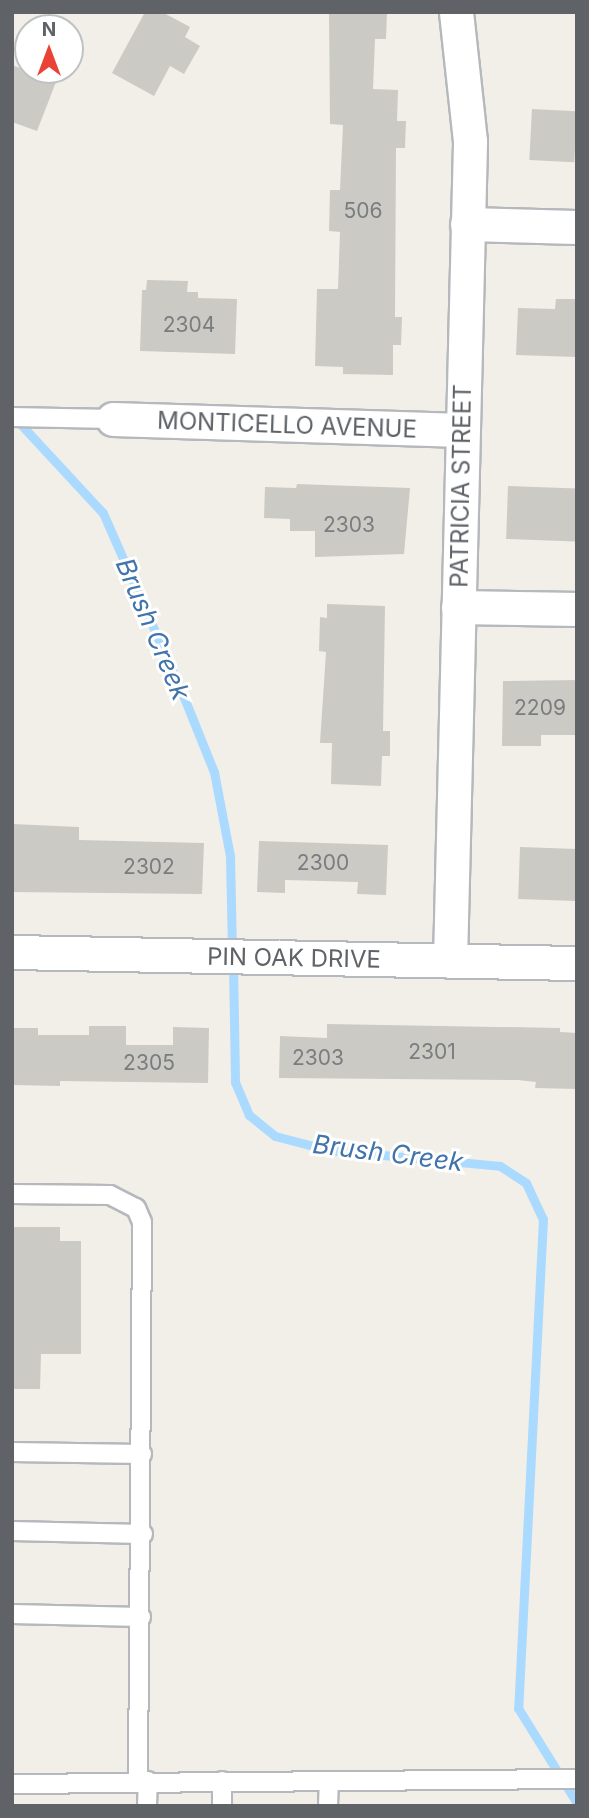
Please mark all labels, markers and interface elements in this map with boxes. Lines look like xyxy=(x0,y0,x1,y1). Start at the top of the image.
north arrow xyxy=(14,14,84,84)
text: N xyxy=(42,18,56,41)
house number: 506 xyxy=(343,198,383,224)
house number: 2304 xyxy=(163,312,215,338)
street label: PATRICIA STREET xyxy=(445,384,477,588)
street label: MONTICELLO AVENUE xyxy=(157,406,417,444)
house number: 2303 xyxy=(323,512,375,538)
water label: Brush Creek xyxy=(109,553,197,705)
house number: 2209 xyxy=(514,695,566,721)
house number: 2300 xyxy=(297,850,349,876)
house number: 2302 xyxy=(123,854,175,880)
street label: PIN OAK DRIVE xyxy=(207,942,381,974)
house number: 2301 xyxy=(408,1039,456,1065)
house number: 2303 xyxy=(292,1045,344,1071)
house number: 2305 xyxy=(123,1050,175,1076)
water label: Brush Creek xyxy=(311,1128,465,1178)

